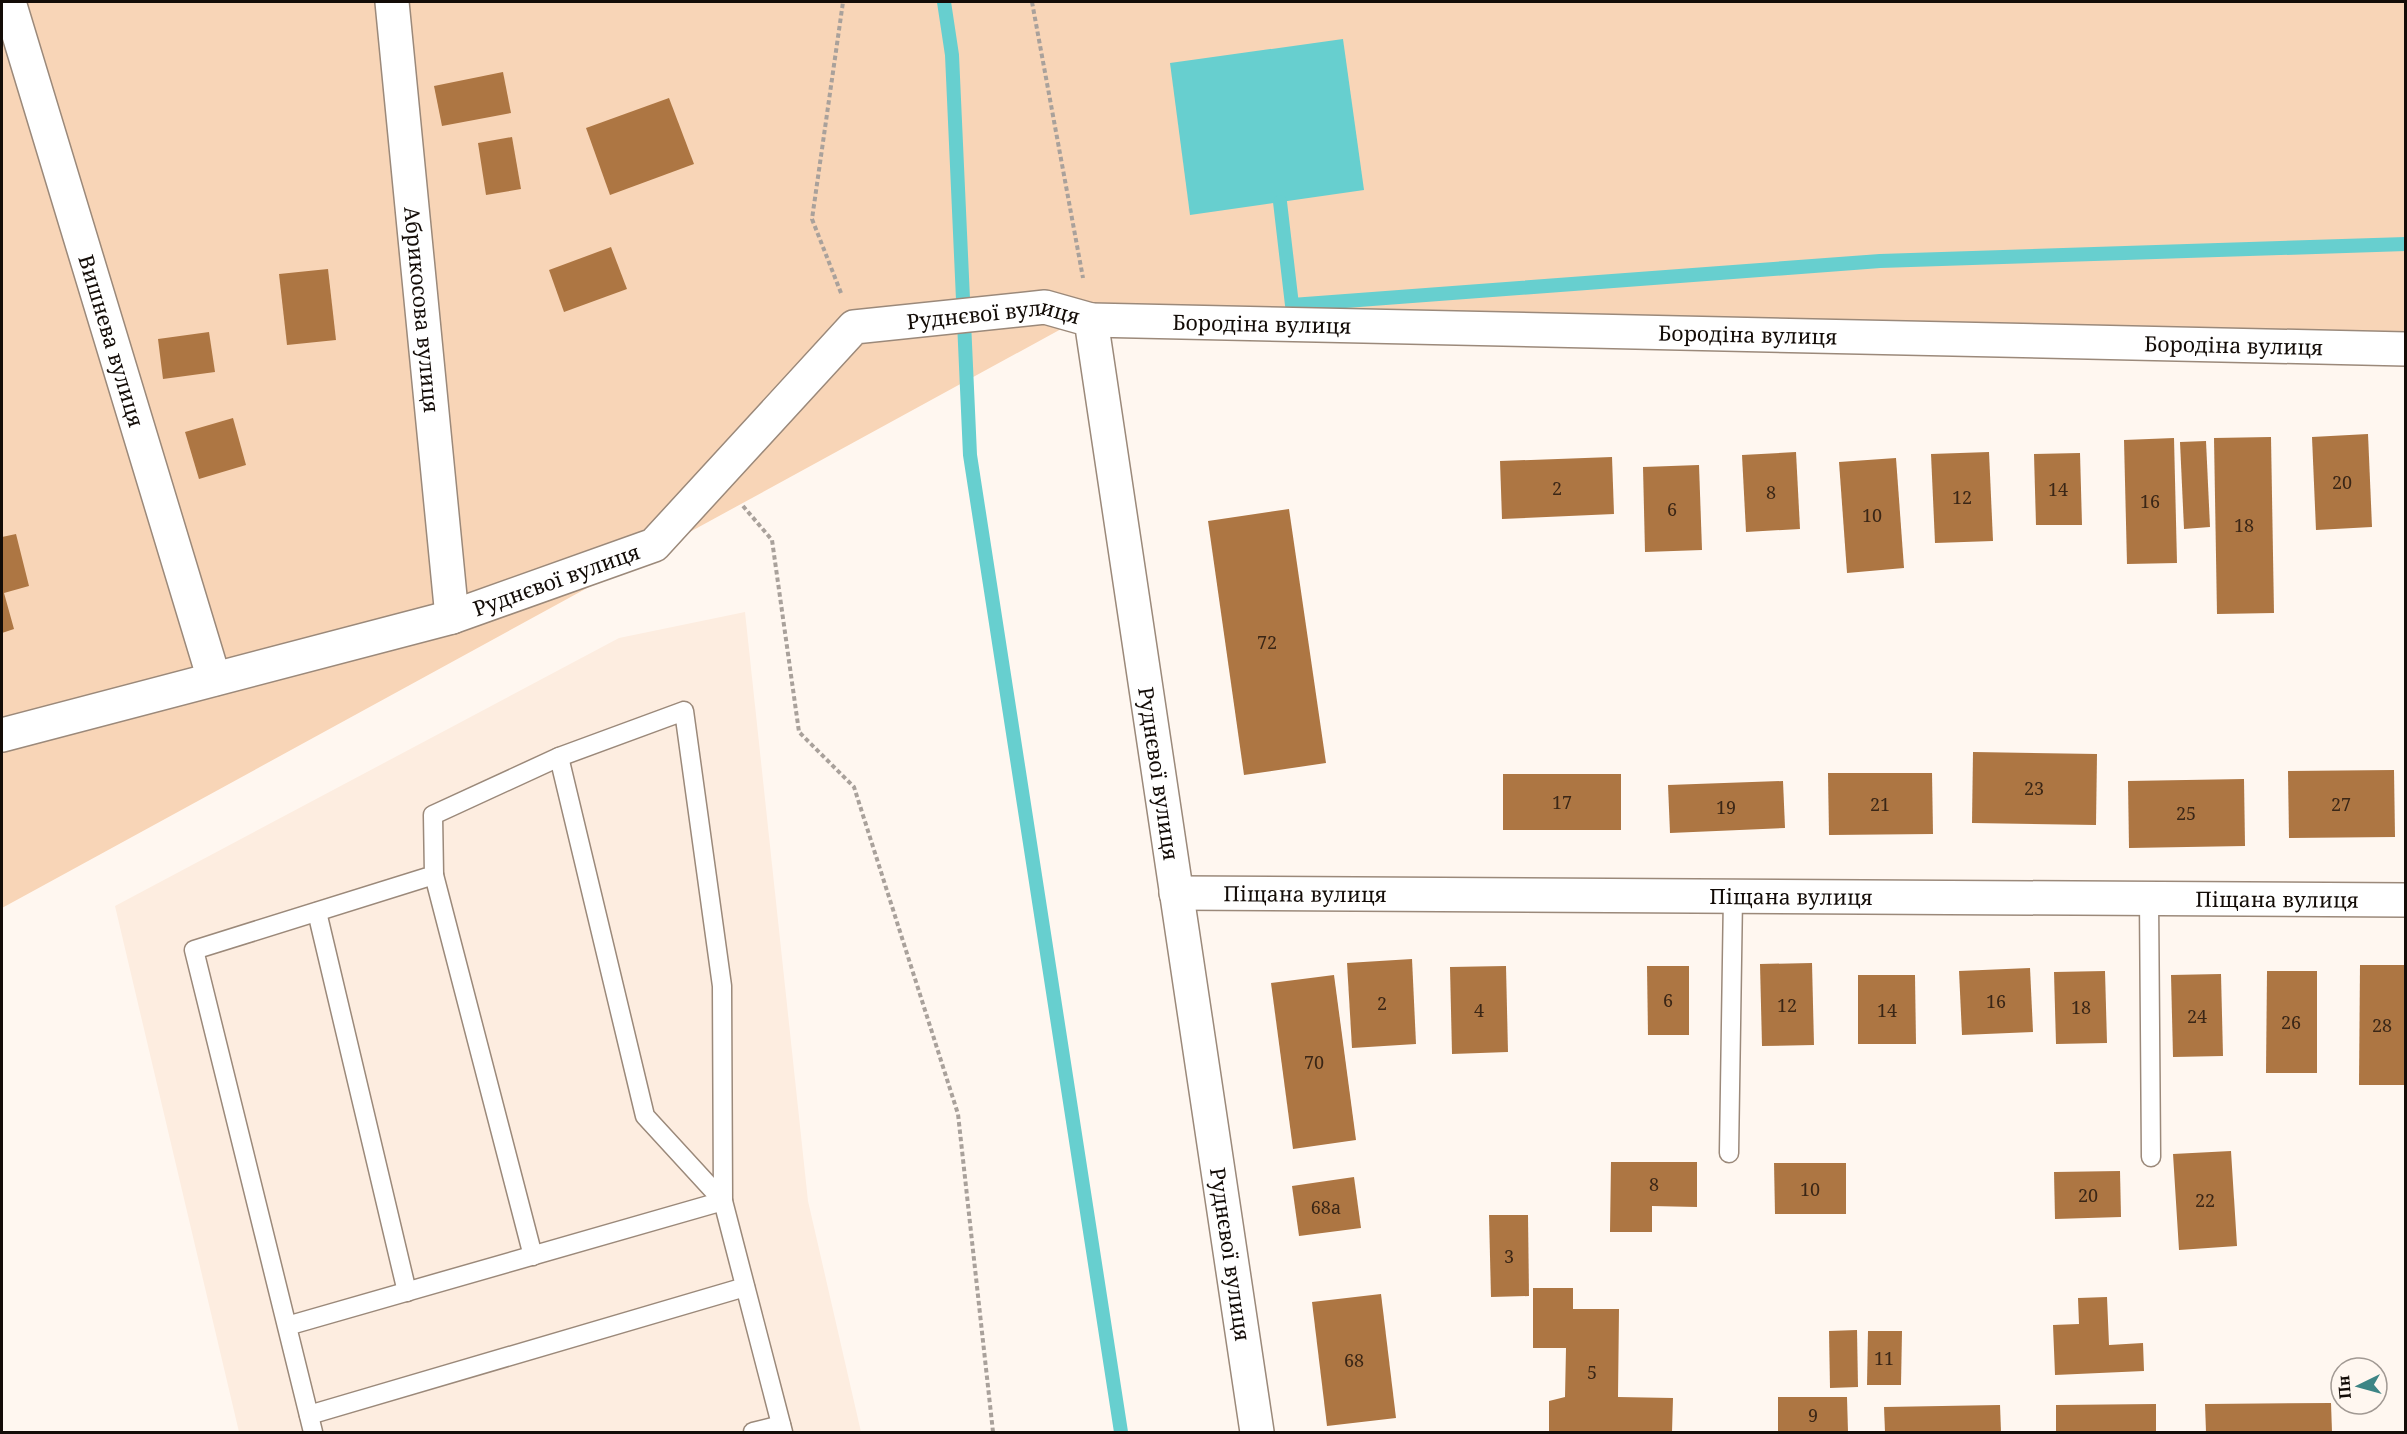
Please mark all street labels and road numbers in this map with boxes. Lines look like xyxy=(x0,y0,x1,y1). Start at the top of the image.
street label: Абрикосова вулиця xyxy=(398,205,446,414)
street label: Вишнева вулиця xyxy=(72,251,151,430)
street label: Руднєвої вулиця xyxy=(905,292,1084,335)
street label: Бородіна вулиця xyxy=(1172,308,1352,340)
street label: Бородіна вулиця xyxy=(1658,319,1838,350)
street label: Бородіна вулиця xyxy=(2144,329,2324,361)
street label: Руднєвої вулиця xyxy=(469,537,644,622)
street label: Руднєвої вулиця xyxy=(1132,685,1185,862)
street label: Піщана вулиця xyxy=(1223,879,1387,908)
street label: Піщана вулиця xyxy=(1709,882,1873,911)
street label: Піщана вулиця xyxy=(2195,885,2359,914)
street label: Руднєвої вулиця xyxy=(1204,1166,1257,1343)

